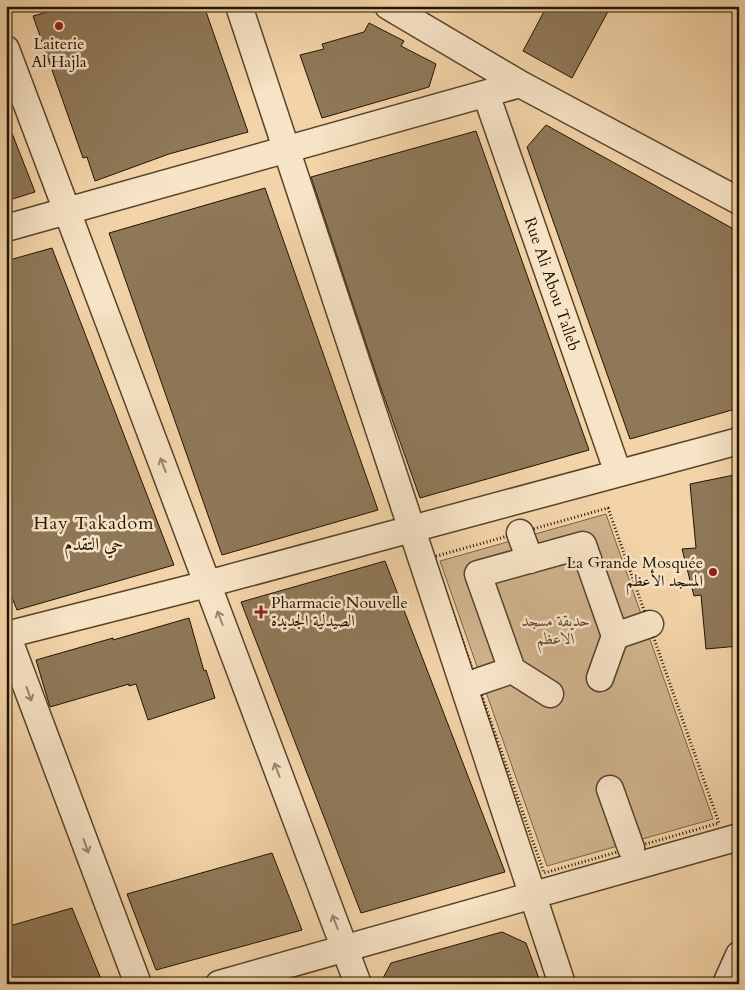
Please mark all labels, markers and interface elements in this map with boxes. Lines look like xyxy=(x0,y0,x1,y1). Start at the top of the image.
marker: Laiterie Al Hajla xyxy=(53,20,65,32)
place label: Laiterie Al Hajla xyxy=(31,33,87,73)
street label: Rue Ali Abou Talleb xyxy=(519,214,585,354)
one-way arrow xyxy=(158,458,167,474)
district label: Hay Takadom حي التقدم xyxy=(33,511,155,560)
place label: La Grande Mosquée المسجد الأعظم xyxy=(567,552,703,596)
marker: La Grande Mosquée المسجد الأعظم xyxy=(707,566,719,578)
place label: Pharmacie Nouvelle الصيدلية الجديدة xyxy=(271,592,408,632)
marker: Pharmacie Nouvelle الصيدلية الجديدة xyxy=(255,606,267,618)
one-way arrow xyxy=(215,610,224,626)
park label: حديقة مسجد الاعظم xyxy=(522,610,590,654)
one-way arrow xyxy=(25,685,34,701)
one-way arrow xyxy=(272,762,281,778)
one-way arrow xyxy=(82,838,91,853)
one-way arrow xyxy=(330,915,339,930)

